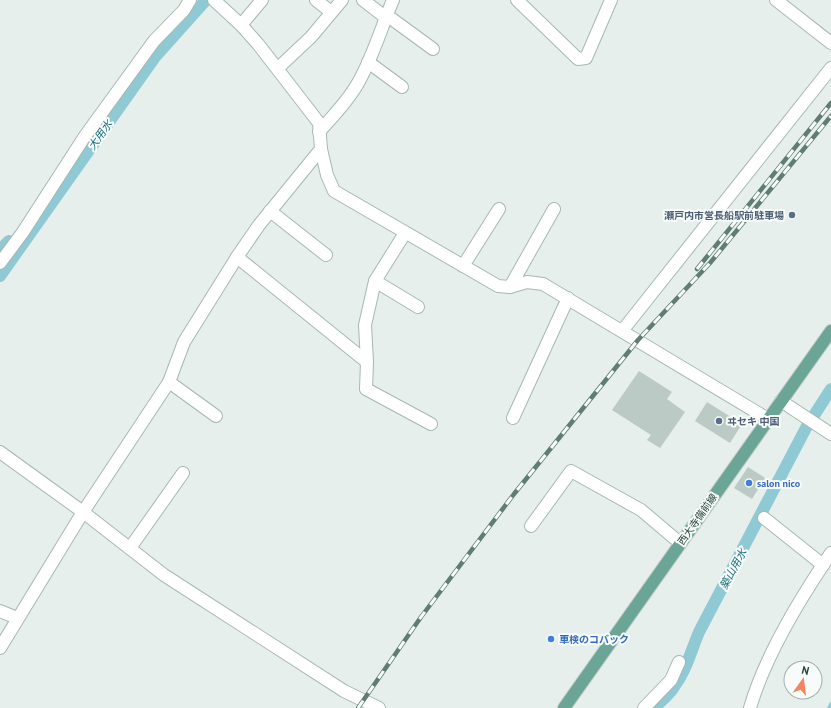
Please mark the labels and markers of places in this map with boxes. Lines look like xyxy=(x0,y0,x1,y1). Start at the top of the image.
place label: 瀬戸内市営長船駅前駐車場 xyxy=(664,209,784,222)
marker: 瀬戸内市営長船駅前駐車場 xyxy=(787,210,797,220)
place label: ヰセキ 中国 xyxy=(727,415,780,428)
marker: ヰセキ 中国 xyxy=(714,416,724,426)
place label: salon nico xyxy=(757,477,801,490)
marker: salon nico xyxy=(744,478,754,488)
place label: 車検のコバック xyxy=(559,633,629,646)
marker: 車検のコバック xyxy=(546,634,556,644)

